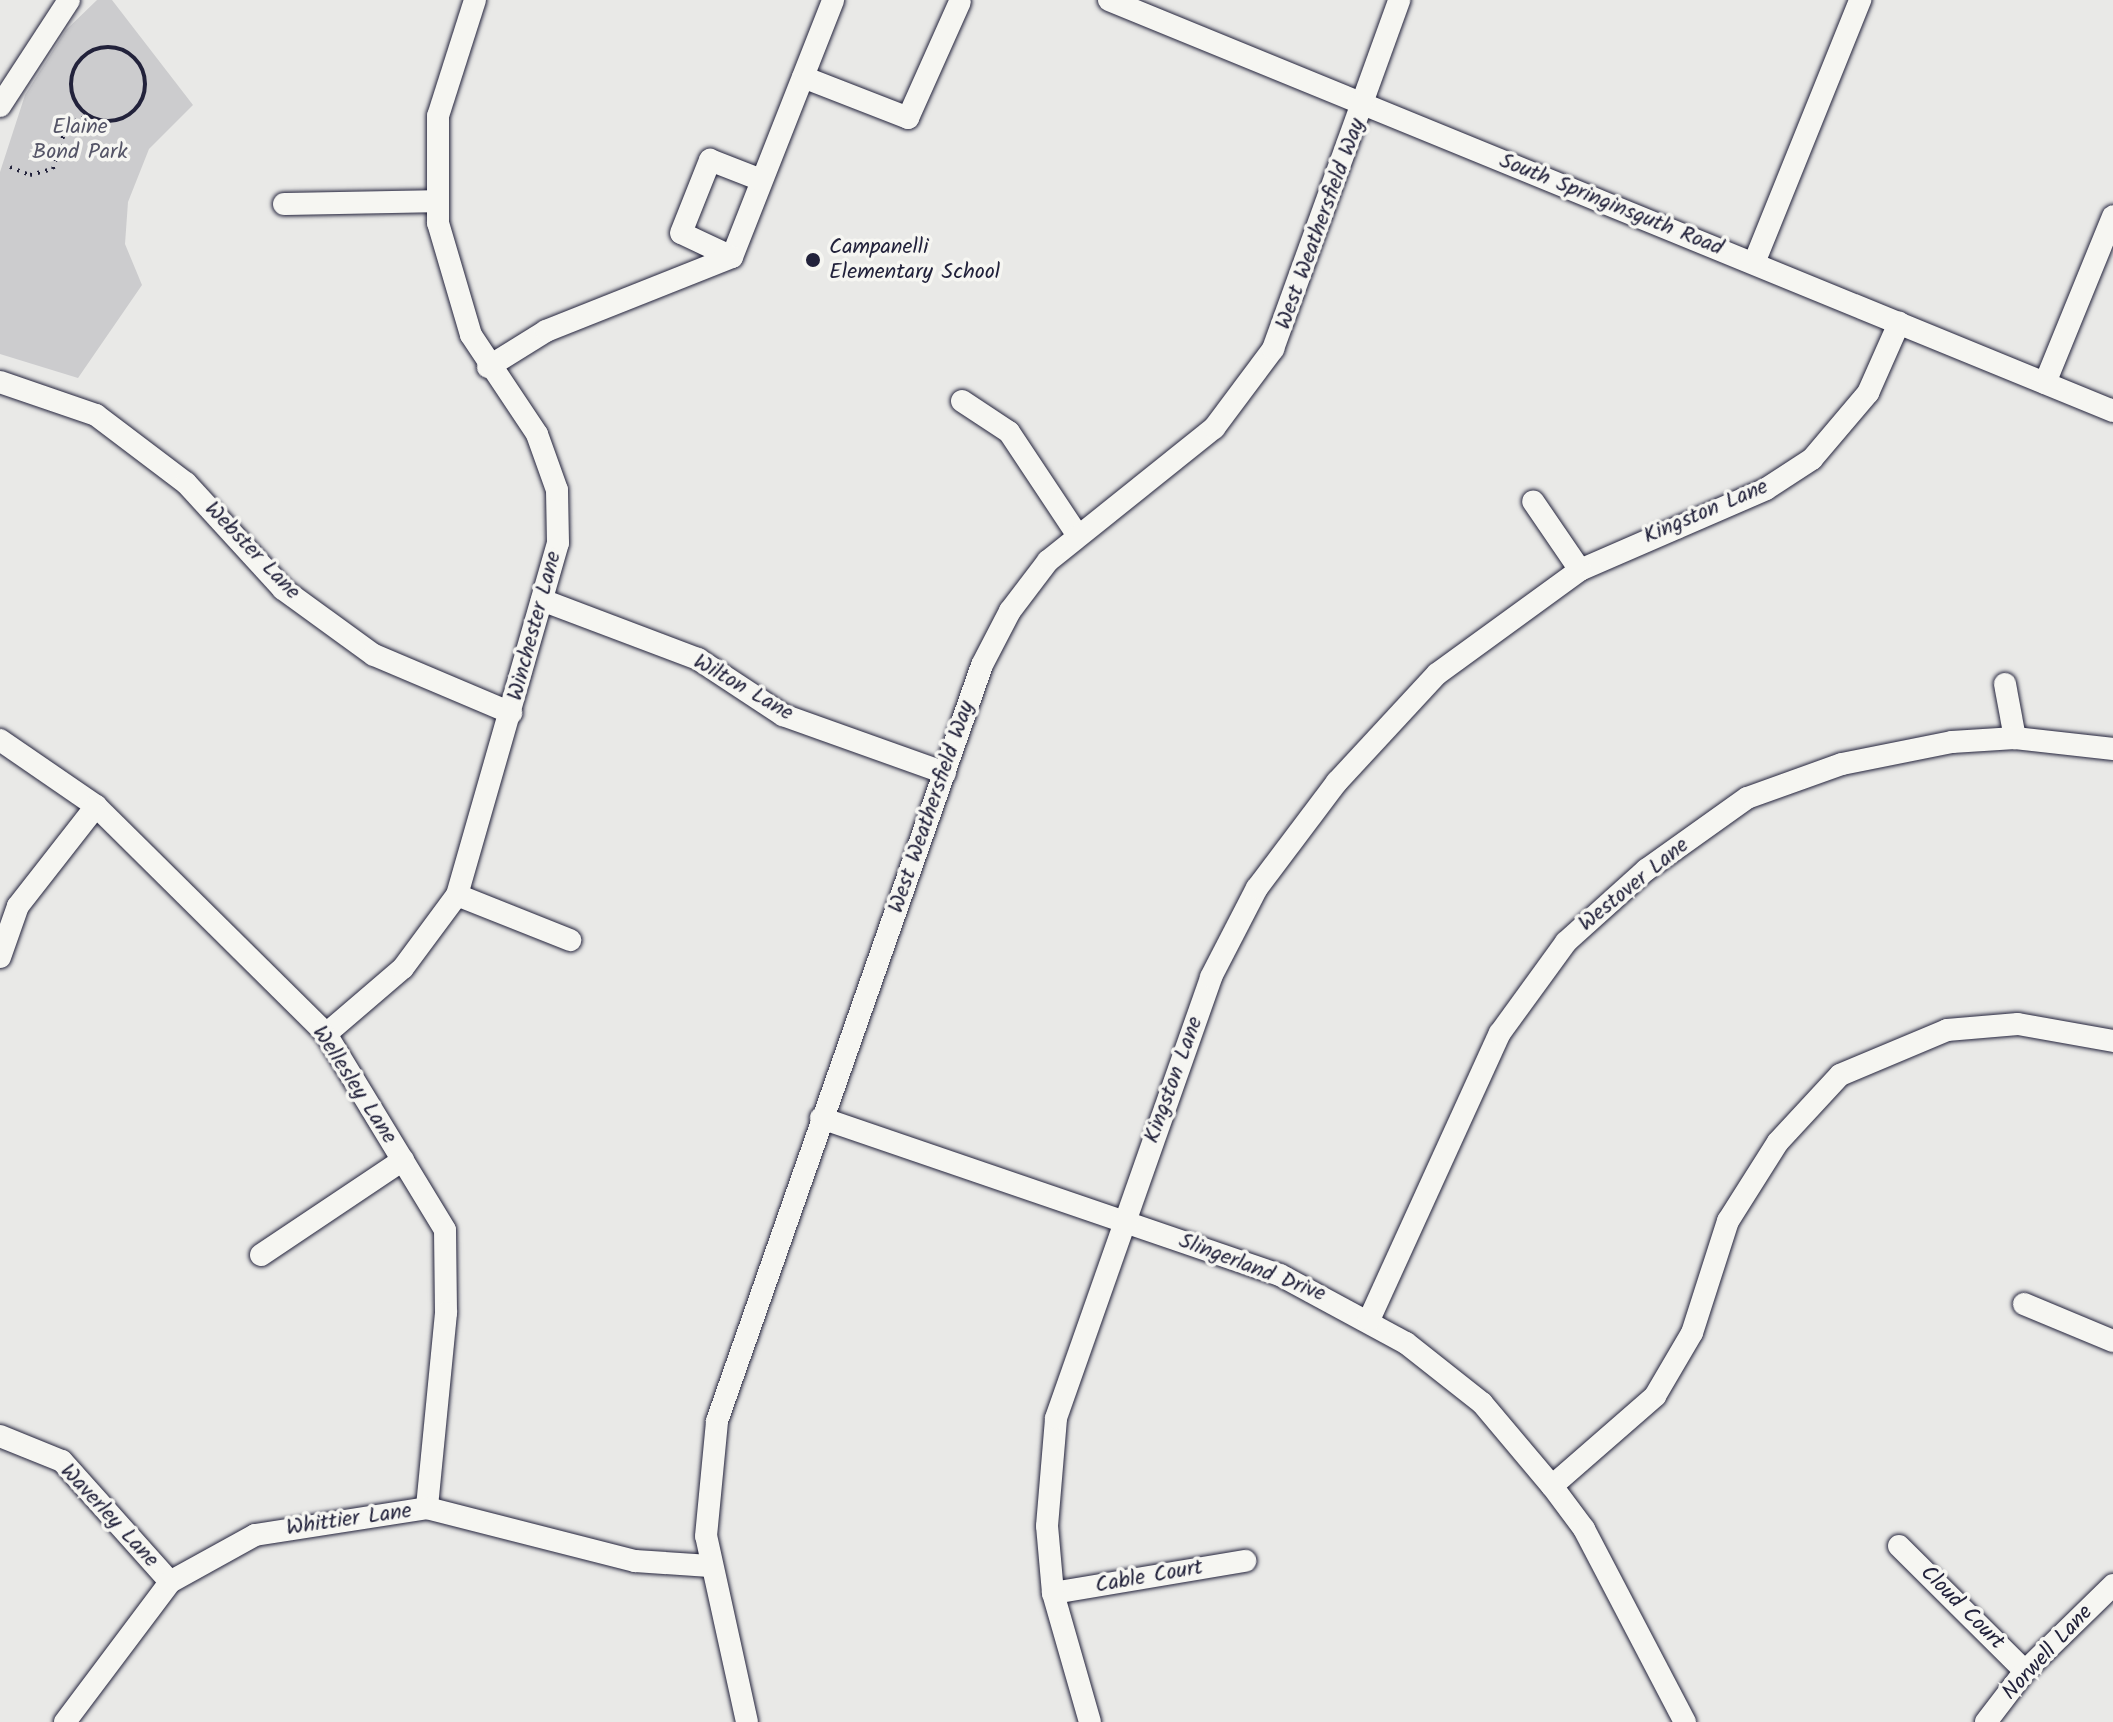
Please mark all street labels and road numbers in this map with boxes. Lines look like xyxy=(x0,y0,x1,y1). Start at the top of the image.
street label: West Weathersfield Way xyxy=(1271,115,1371,333)
street label: South Springinsguth Road xyxy=(1495,148,1727,262)
street label: Kingston Lane xyxy=(1640,474,1772,550)
street label: Webster Lane xyxy=(199,496,305,606)
street label: Winchester Lane xyxy=(502,548,568,704)
street label: Wilton Lane xyxy=(688,649,798,727)
street label: West Weathersfield Way xyxy=(883,697,981,917)
street label: Westover Lane xyxy=(1574,833,1694,937)
street label: Kingston Lane xyxy=(1139,1013,1209,1147)
street label: Wellesley Lane xyxy=(306,1021,402,1149)
street label: Slingerland Drive xyxy=(1175,1228,1329,1308)
street label: Waverley Lane xyxy=(54,1459,164,1573)
street label: Whittier Lane xyxy=(285,1498,413,1542)
street label: Cable Court xyxy=(1093,1555,1205,1599)
street label: Cloud Court xyxy=(1914,1560,2010,1656)
street label: Norwell Lane xyxy=(1997,1600,2099,1706)

